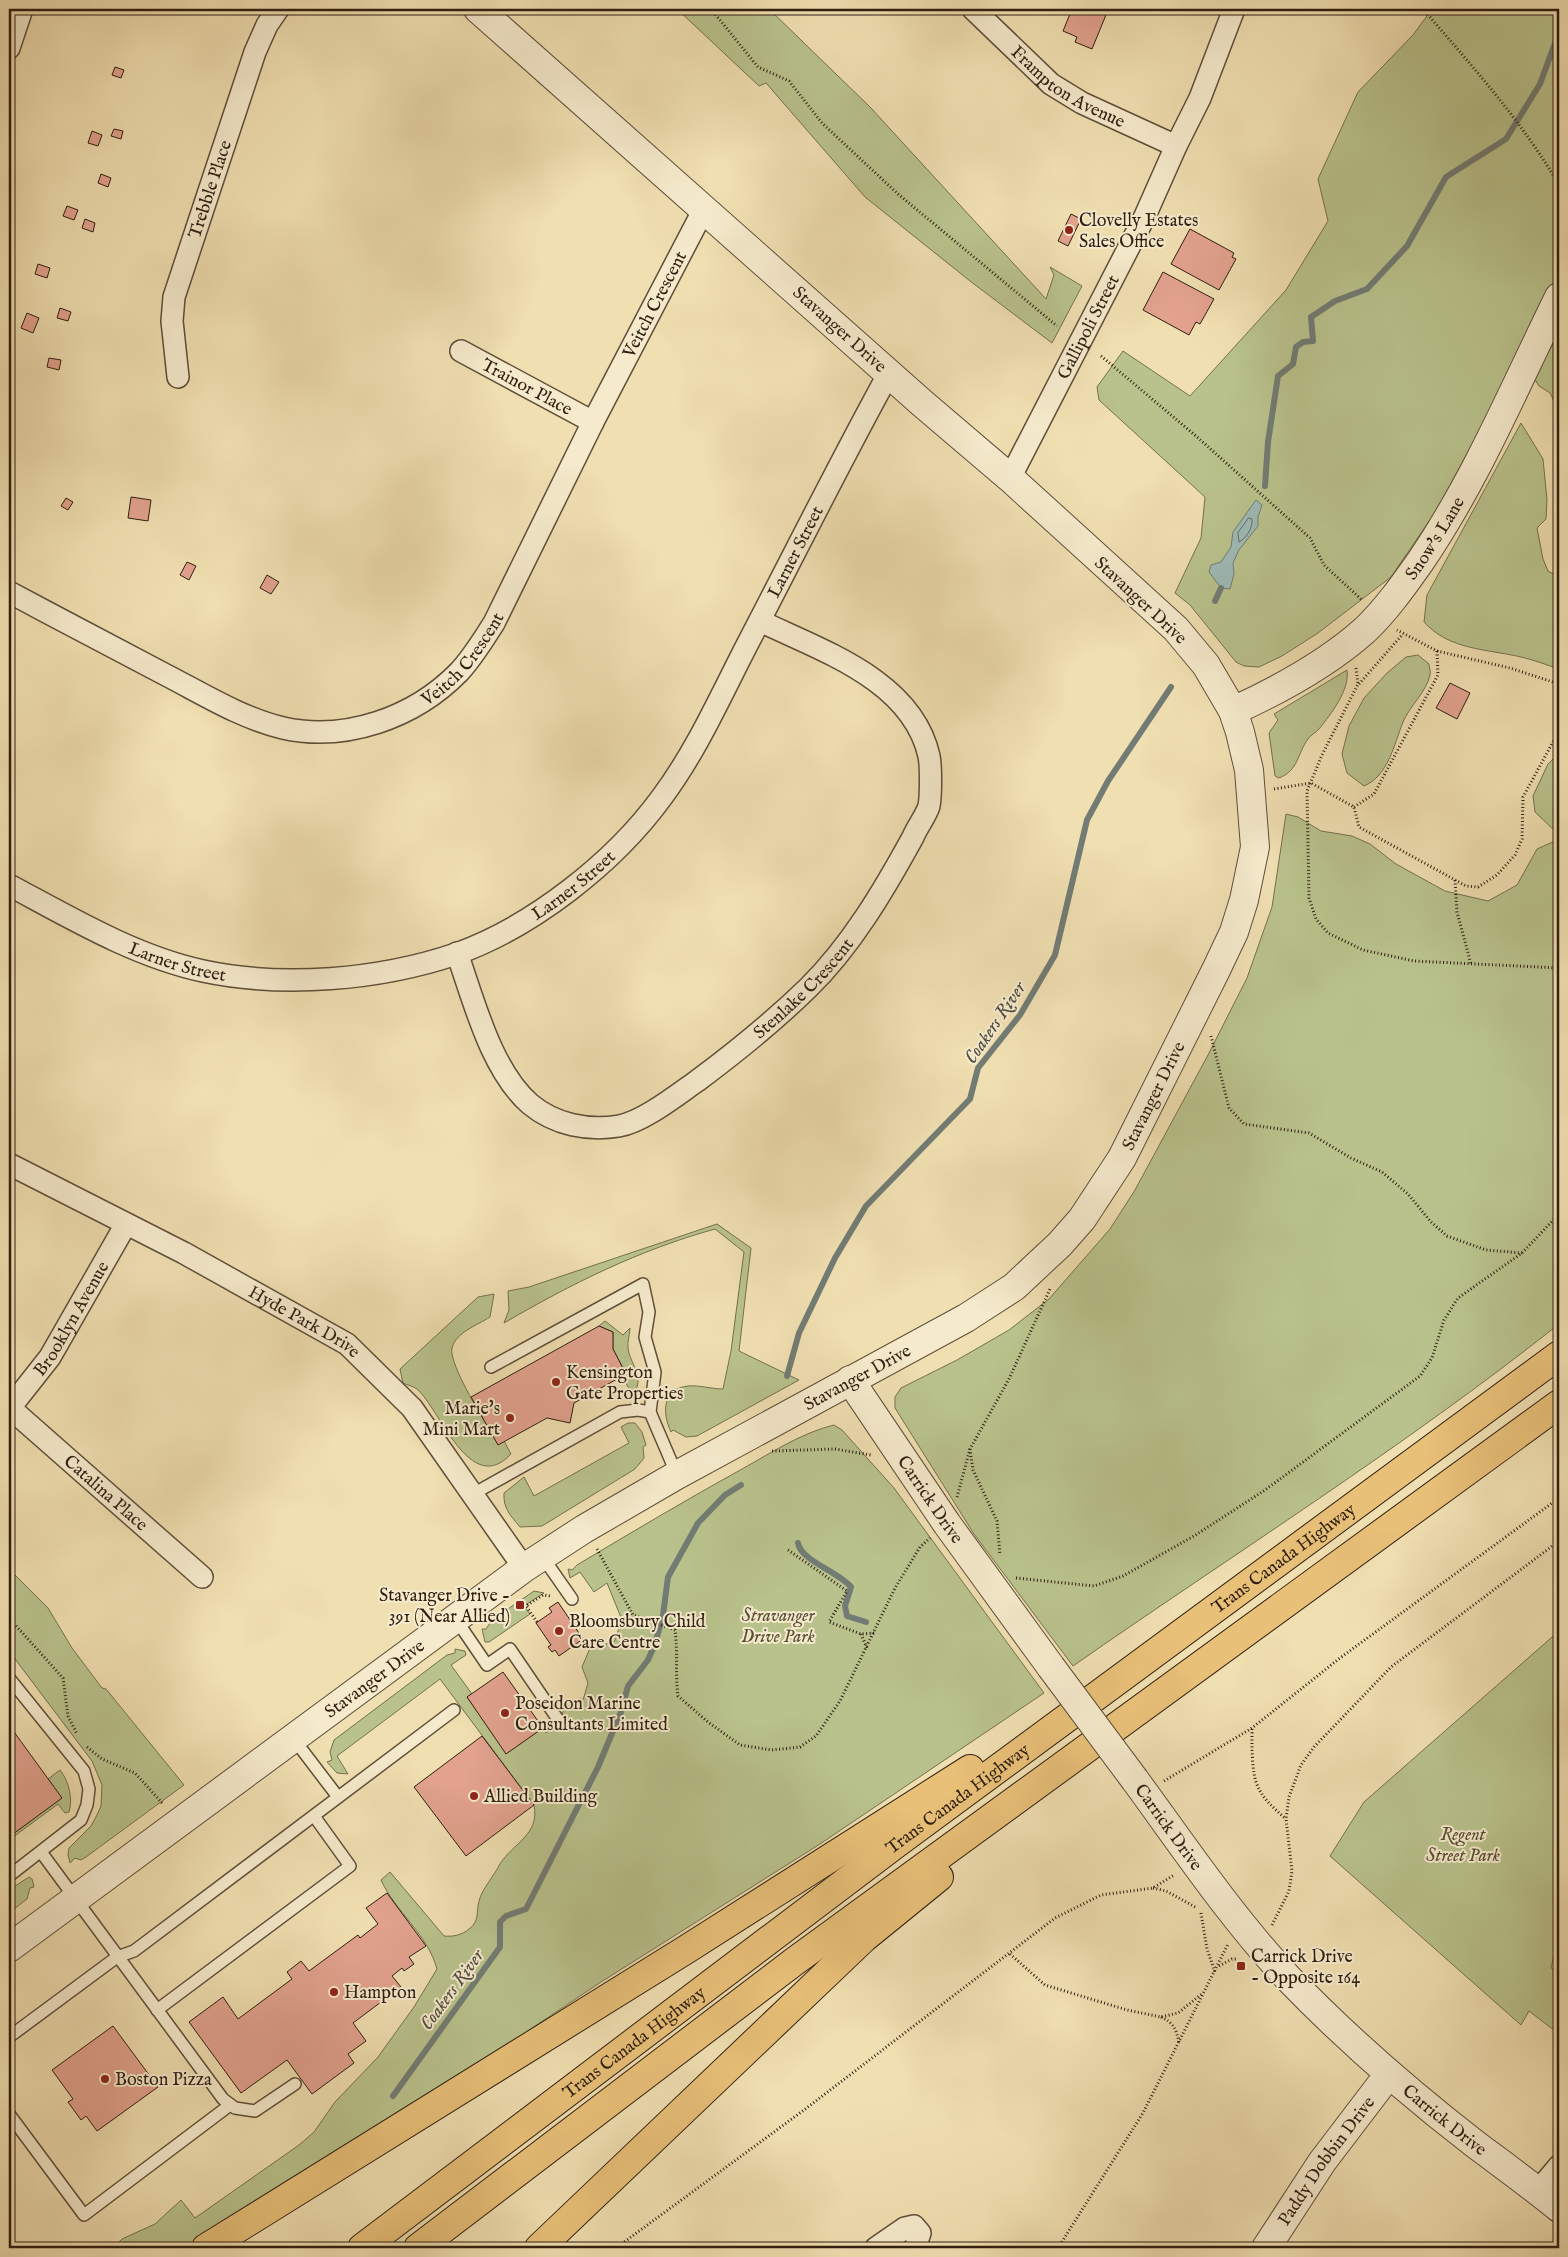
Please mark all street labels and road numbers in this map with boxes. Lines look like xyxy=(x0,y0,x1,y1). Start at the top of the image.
street label: Frampton Avenue xyxy=(1005,41,1128,134)
street label: Trebble Place xyxy=(184,138,238,242)
street label: Veitch Crescent xyxy=(618,248,693,363)
street label: Gallipoli Street xyxy=(1053,271,1126,384)
street label: Stavanger Drive xyxy=(787,282,891,378)
street label: Trainor Place xyxy=(477,354,576,422)
street label: Snow's Lane xyxy=(1401,493,1471,585)
street label: Larner Street xyxy=(763,502,830,602)
street label: Stavanger Drive xyxy=(1089,552,1191,650)
street label: Veitch Crescent xyxy=(417,609,510,712)
street label: Larner Street xyxy=(528,846,621,926)
street label: Stenlake Crescent xyxy=(749,934,860,1045)
street label: Larner Street xyxy=(125,938,227,988)
street label: Stavanger Drive xyxy=(1118,1038,1191,1155)
street label: Brooklyn Avenue xyxy=(29,1258,115,1382)
street label: Hyde Park Drive xyxy=(244,1281,365,1364)
street label: Stavanger Drive xyxy=(800,1340,915,1417)
street label: Catalina Place xyxy=(58,1450,152,1537)
street label: Carrick Drive xyxy=(891,1452,968,1549)
street label: Trans Canada Highway xyxy=(1208,1499,1361,1620)
street label: Stavanger Drive xyxy=(321,1635,430,1724)
street label: Trans Canada Highway xyxy=(882,1739,1035,1860)
street label: Carrick Drive xyxy=(1129,1780,1207,1876)
street label: Trans Canada Highway xyxy=(559,1982,711,2105)
street label: Carrick Drive xyxy=(1397,2080,1491,2162)
street label: Paddy Dobbin Drive xyxy=(1274,2092,1381,2231)

